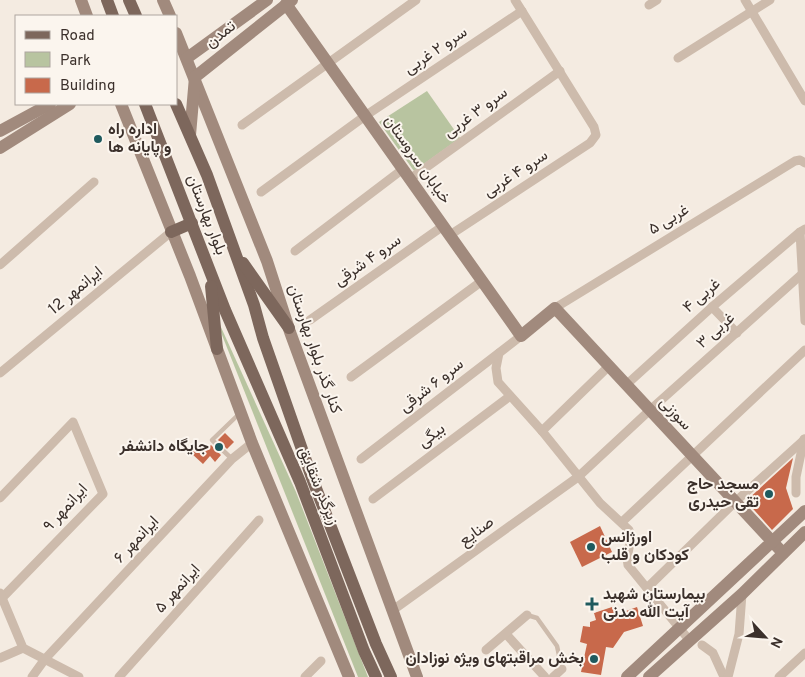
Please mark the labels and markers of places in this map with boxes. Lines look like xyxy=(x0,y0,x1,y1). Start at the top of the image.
place label: اداره راه و پایانه ها xyxy=(108,120,171,158)
marker: اداره راه و پایانه ها xyxy=(92,133,104,145)
place label: جایگاه دانشفر xyxy=(119,437,209,457)
marker: جایگاه دانشفر xyxy=(213,441,225,453)
place label: مسجد حاج تقی حیدری xyxy=(687,475,759,513)
marker: مسجد حاج تقی حیدری xyxy=(763,488,775,500)
place label: اورژانس کودکان و قلب xyxy=(601,528,689,566)
marker: اورژانس کودکان و قلب xyxy=(585,541,597,553)
place label: بیمارستان شهید آیت الله مدنی xyxy=(603,585,706,623)
marker: بیمارستان شهید آیت الله مدنی xyxy=(585,597,599,611)
place label: بخش مراقبتهای ویژه نوزادان xyxy=(405,649,584,669)
marker: بخش مراقبتهای ویژه نوزادان xyxy=(588,653,600,665)

